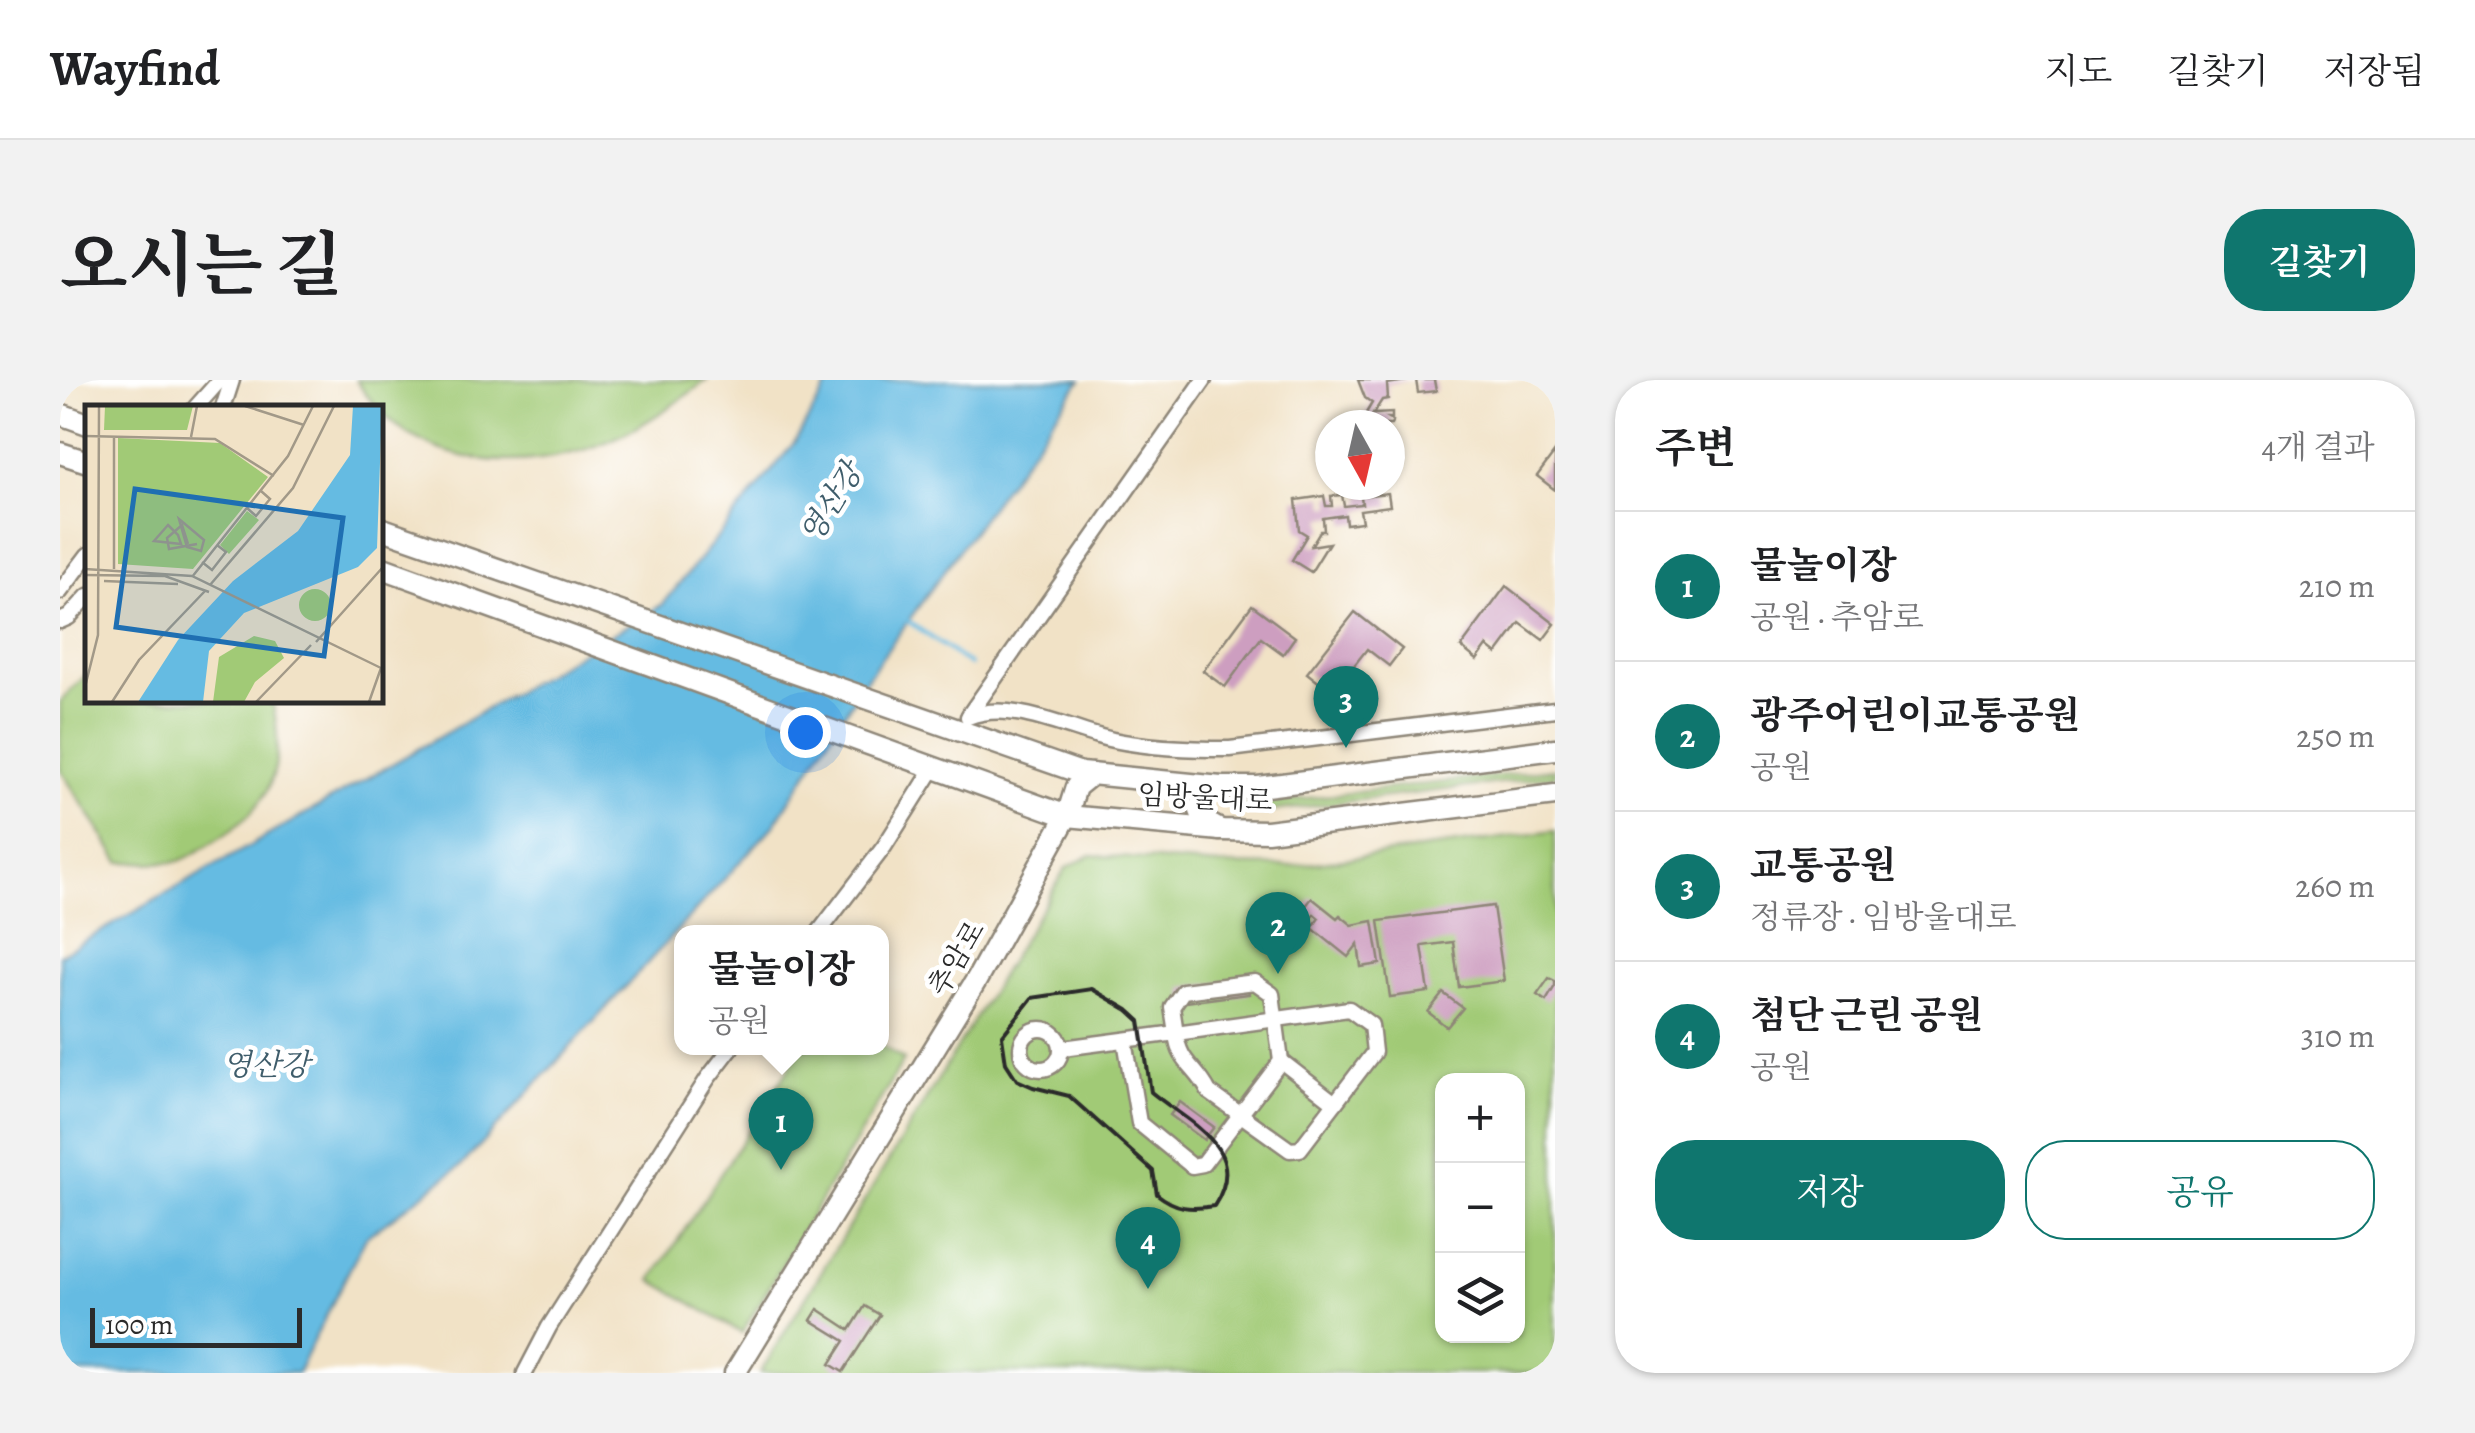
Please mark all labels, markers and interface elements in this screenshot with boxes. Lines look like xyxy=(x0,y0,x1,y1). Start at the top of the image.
text: Wayfind xyxy=(50,36,220,102)
text: 지도 xyxy=(2045,47,2112,95)
text: 길찾기 xyxy=(2167,47,2269,95)
text: 저장됨 xyxy=(2324,47,2425,95)
button: 길찾기 xyxy=(2224,209,2415,311)
text: 오시는 길 xyxy=(60,218,343,313)
inset map xyxy=(85,405,382,702)
north arrow xyxy=(1315,410,1405,500)
text: 주변 xyxy=(1655,419,1736,476)
text: 4개 결과 xyxy=(2261,425,2375,469)
water label: 영산강 xyxy=(791,452,873,550)
text: 물놀이장 xyxy=(1750,539,1897,591)
text: 1 xyxy=(1682,564,1693,608)
text: 210 m xyxy=(2299,564,2375,608)
text: 공원 · 추암로 xyxy=(1750,595,1924,639)
pin: 3 xyxy=(1314,666,1378,748)
text: 광주어린이교통공원 xyxy=(1750,689,2080,741)
your location xyxy=(780,707,831,758)
text: 2 xyxy=(1680,714,1695,758)
text: 250 m xyxy=(2296,714,2375,758)
text: 공원 xyxy=(1750,745,1812,789)
street label: 임방울대로 xyxy=(1136,775,1273,821)
text: 교통공원 xyxy=(1750,839,1897,891)
text: 3 xyxy=(1681,864,1694,908)
text: 260 m xyxy=(2295,864,2375,908)
pin: 2 xyxy=(1246,892,1310,974)
text: 정류장 · 임방울대로 xyxy=(1750,895,2016,939)
street label: 추암로 xyxy=(920,914,994,1003)
popup xyxy=(674,925,889,1055)
text: 물놀이장 xyxy=(708,943,855,995)
text: 첨단 근린 공원 xyxy=(1750,989,1983,1041)
text: 공원 xyxy=(708,999,770,1043)
text: 4 xyxy=(1680,1014,1695,1058)
text: 310 m xyxy=(2301,1014,2375,1058)
water label: 영산강 xyxy=(223,1045,313,1085)
text: 공원 xyxy=(1750,1045,1812,1089)
map controls xyxy=(1435,1073,1525,1343)
button: + xyxy=(1435,1073,1525,1163)
pin: 1 xyxy=(748,1088,814,1170)
button: 저장 xyxy=(1655,1140,2005,1240)
button: 공유 xyxy=(2025,1140,2375,1240)
button: − xyxy=(1435,1163,1525,1253)
pin: 4 xyxy=(1116,1206,1180,1289)
button: layers xyxy=(1435,1253,1525,1343)
scale bar xyxy=(90,1303,302,1348)
text: 100 m xyxy=(105,1306,173,1344)

